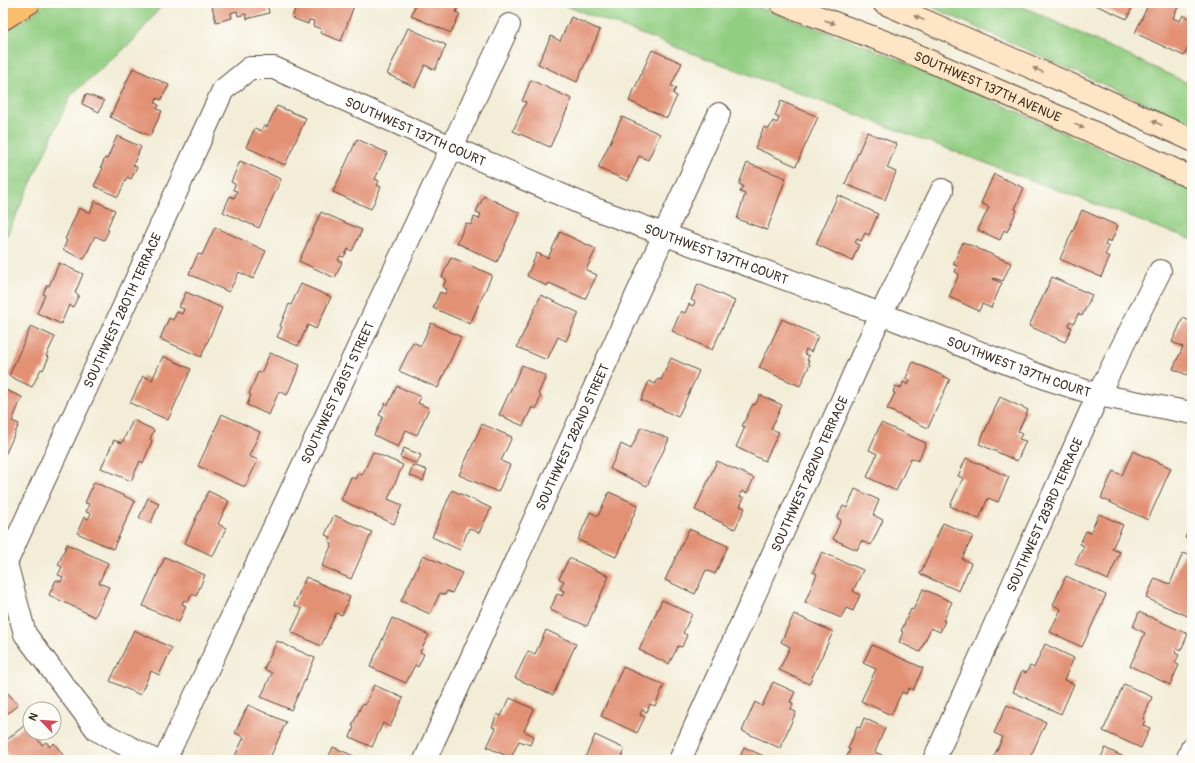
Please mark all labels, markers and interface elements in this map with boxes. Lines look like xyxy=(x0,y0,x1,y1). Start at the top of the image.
one-way arrow xyxy=(913,14,925,21)
one-way arrow xyxy=(825,19,837,25)
street label: SOUTHWEST 137TH AVENUE xyxy=(911,48,1064,126)
one-way arrow xyxy=(1032,67,1044,73)
street label: SOUTHWEST 137TH COURT xyxy=(342,94,488,170)
one-way arrow xyxy=(1150,120,1162,126)
one-way arrow xyxy=(1073,123,1085,129)
street label: SOUTHWEST 137TH COURT xyxy=(642,221,790,288)
street label: SOUTHWEST 280TH TERRACE xyxy=(80,230,165,391)
street label: SOUTHWEST 281ST STREET xyxy=(298,319,378,466)
street label: SOUTHWEST 137TH COURT xyxy=(944,333,1092,401)
street label: SOUTHWEST 282ND STREET xyxy=(533,361,613,513)
street label: SOUTHWEST 282ND TERRACE xyxy=(768,394,852,554)
street label: SOUTHWEST 283RD TERRACE xyxy=(1004,435,1087,595)
north arrow xyxy=(22,701,62,741)
text: N xyxy=(26,710,41,723)

